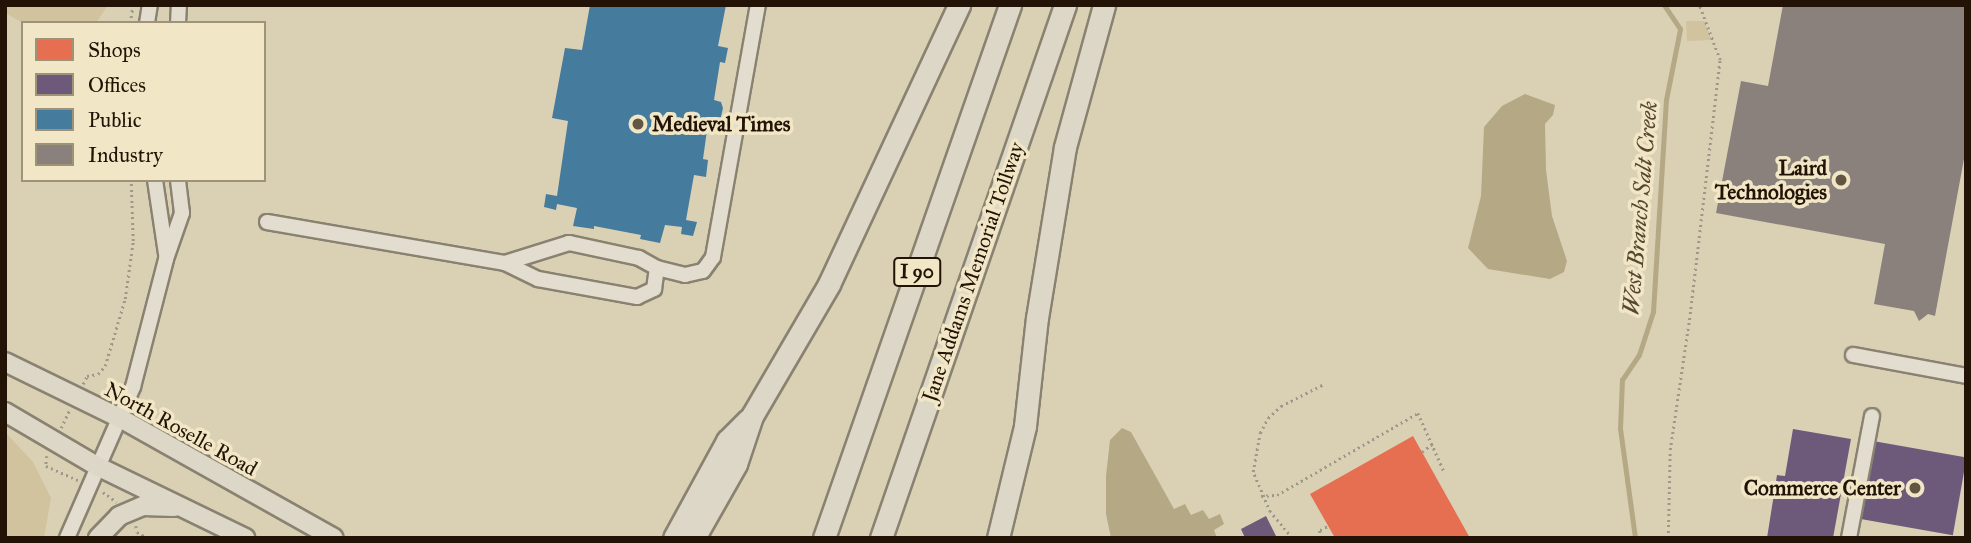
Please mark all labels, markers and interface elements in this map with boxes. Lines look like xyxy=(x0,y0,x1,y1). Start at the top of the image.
legend xyxy=(21,21,266,182)
text: Shops xyxy=(88,37,141,63)
text: Offices xyxy=(88,72,146,98)
water label: West Branch Salt Creek xyxy=(1617,100,1663,316)
text: Public xyxy=(88,107,142,133)
place label: Medieval Times xyxy=(652,111,790,137)
marker: Medieval Times xyxy=(630,116,646,132)
street label: Jane Addams Memorial Tollway xyxy=(917,139,1029,405)
text: Industry xyxy=(88,142,163,168)
place label: Laird Technologies xyxy=(1715,155,1827,205)
marker: Laird Technologies xyxy=(1833,172,1849,188)
road number: I 90 xyxy=(892,256,942,288)
street label: North Roselle Road xyxy=(100,377,262,481)
place label: Commerce Center xyxy=(1744,475,1901,501)
marker: Commerce Center xyxy=(1907,480,1923,496)

